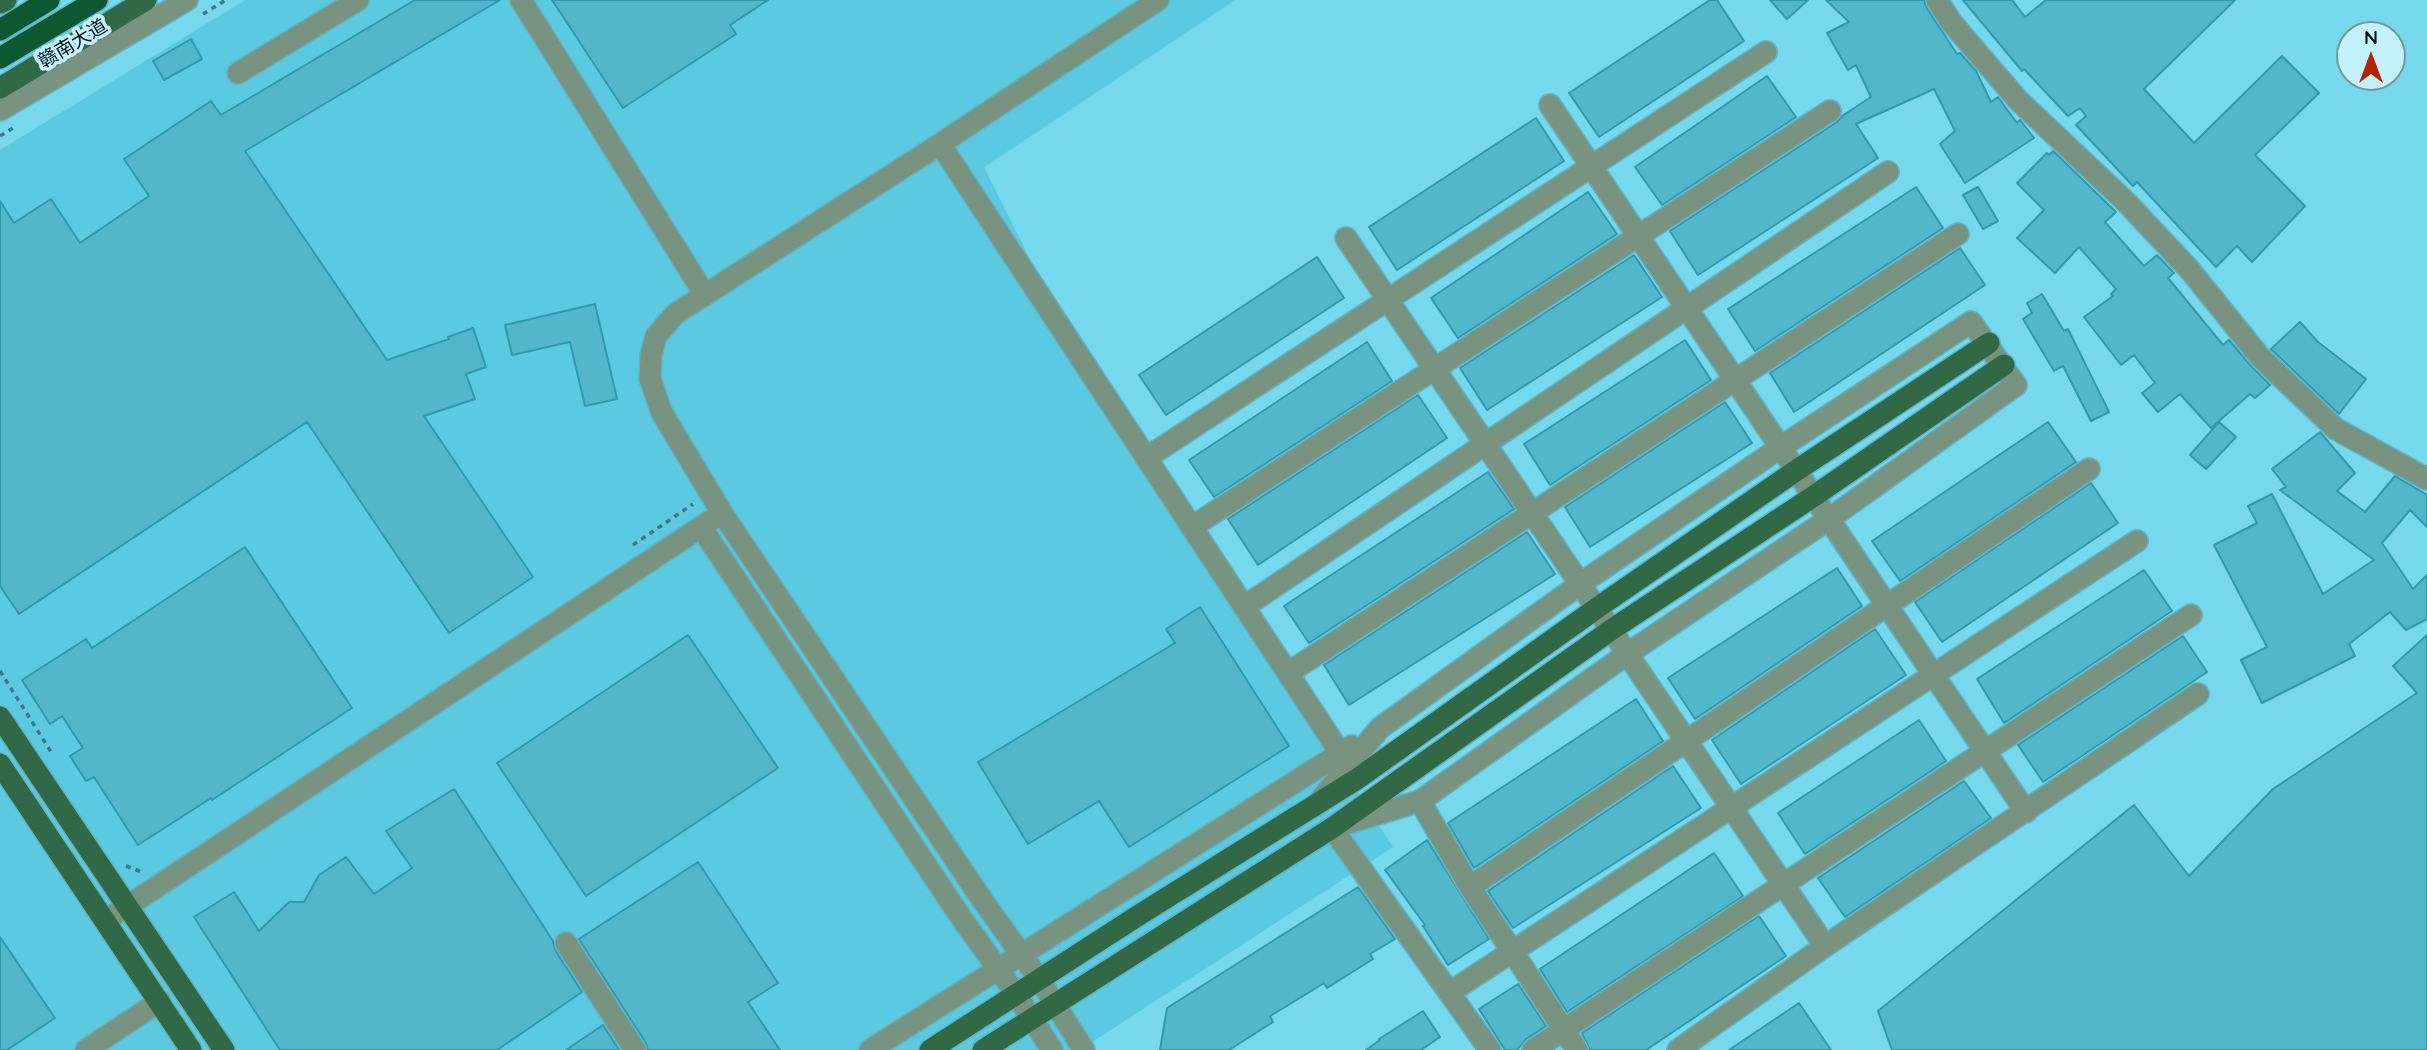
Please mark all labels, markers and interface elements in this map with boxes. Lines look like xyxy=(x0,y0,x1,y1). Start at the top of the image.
street label: 赣南大道 xyxy=(35,15,111,73)
north arrow xyxy=(2336,21,2406,91)
text: N xyxy=(2364,25,2378,49)

